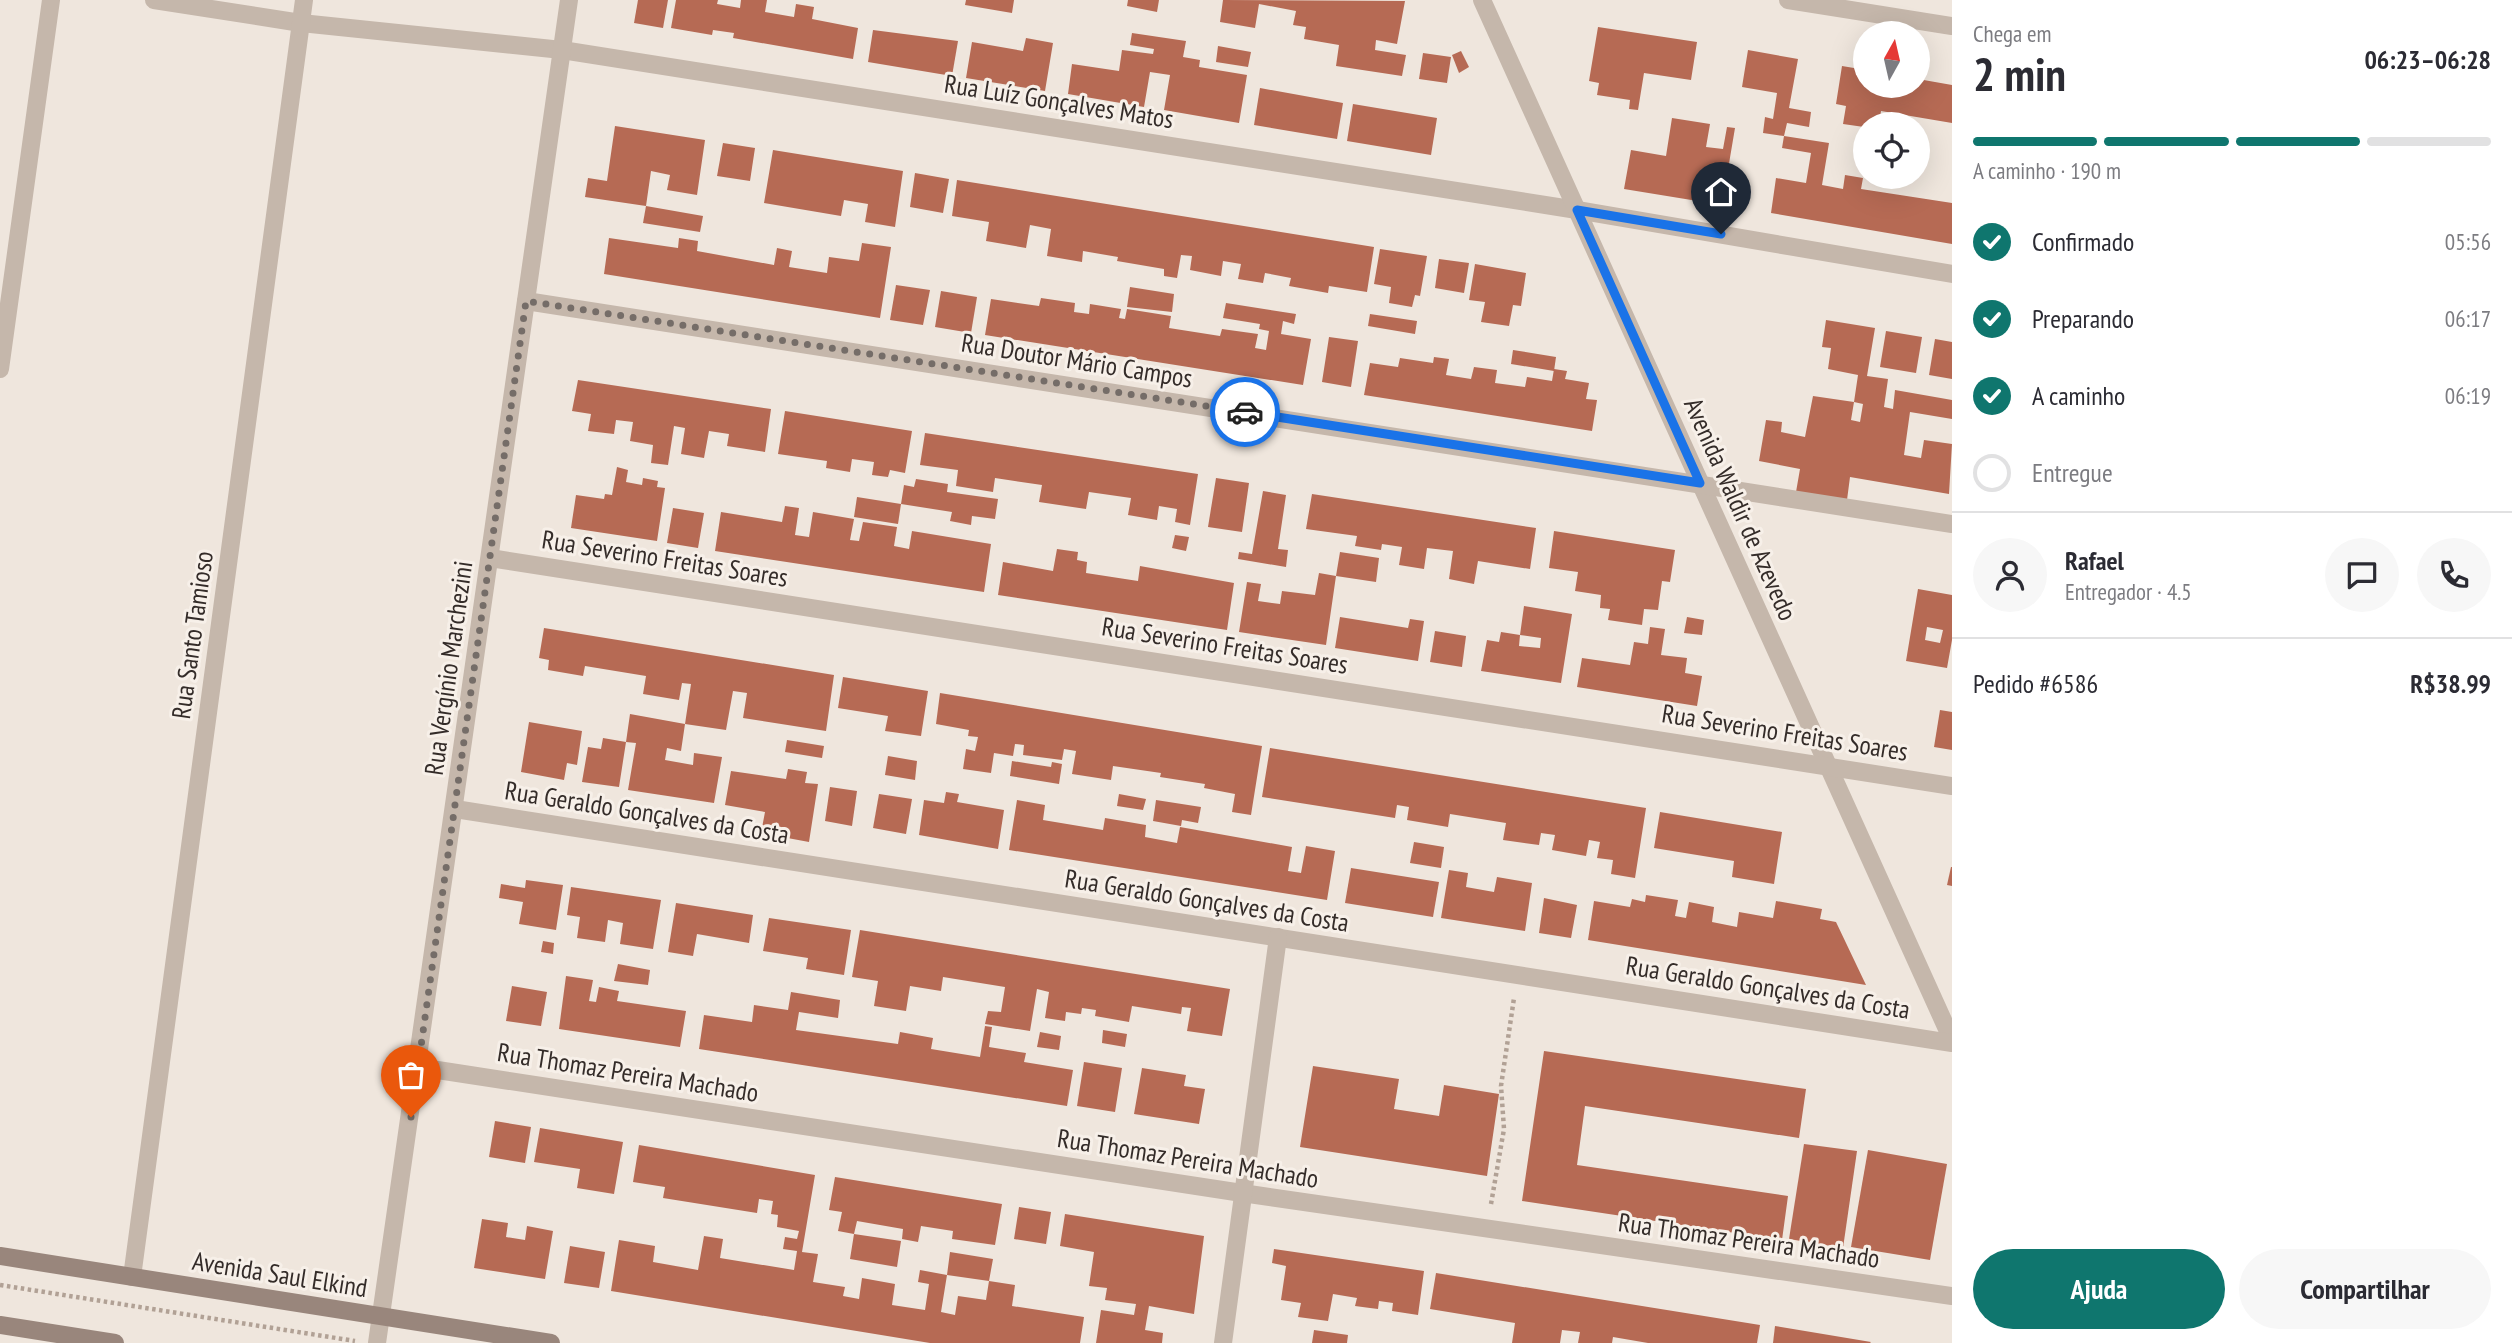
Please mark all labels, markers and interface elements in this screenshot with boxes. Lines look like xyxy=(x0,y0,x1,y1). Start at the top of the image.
text: Chega em xyxy=(1973,19,2051,48)
north arrow xyxy=(1853,21,1930,98)
map controls xyxy=(1853,21,1930,189)
text: 06:23–06:28 xyxy=(2364,43,2491,76)
text: 2 min xyxy=(1973,44,2066,104)
street label: Rua Luíz Gonçalves Matos xyxy=(942,67,1176,135)
button: locate xyxy=(1853,112,1930,189)
text: A caminho · 190 m xyxy=(1973,156,2121,185)
pin xyxy=(1691,162,1751,234)
icon: home xyxy=(1702,173,1740,211)
icon: check xyxy=(1973,223,2011,261)
text: Confirmado xyxy=(2032,225,2134,258)
text: 05:56 xyxy=(2445,227,2491,256)
icon: check xyxy=(1973,300,2011,338)
text: Preparando xyxy=(2032,302,2134,335)
text: 06:17 xyxy=(2445,304,2491,333)
street label: Rua Doutor Mário Campos xyxy=(959,325,1195,395)
courier xyxy=(1210,377,1280,447)
icon: check xyxy=(1973,377,2011,415)
text: A caminho xyxy=(2032,379,2125,412)
text: 06:19 xyxy=(2445,381,2491,410)
icon: car xyxy=(1226,393,1264,431)
street label: Avenida Waldir de Azevedo xyxy=(1677,393,1805,625)
text: Entregue xyxy=(2032,456,2113,489)
street label: Rua Severino Freitas Soares xyxy=(540,522,790,594)
button: person xyxy=(1973,538,2047,612)
button: chat xyxy=(2325,538,2399,612)
button: phone xyxy=(2417,538,2491,612)
text: Rafael xyxy=(2065,544,2124,577)
street label: Rua Santo Tamioso xyxy=(164,549,220,721)
street label: Rua Vergínio Marchezini xyxy=(417,559,479,777)
text: Entregador · 4.5 xyxy=(2065,577,2192,606)
street label: Rua Severino Freitas Soares xyxy=(1100,609,1350,681)
text: Pedido #6586 xyxy=(1973,667,2098,700)
text: R$38.99 xyxy=(2410,667,2491,700)
street label: Rua Severino Freitas Soares xyxy=(1660,696,1910,768)
street label: Rua Geraldo Gonçalves da Costa xyxy=(503,773,791,851)
street label: Rua Geraldo Gonçalves da Costa xyxy=(1063,861,1351,939)
street label: Rua Geraldo Gonçalves da Costa xyxy=(1624,948,1912,1026)
street label: Rua Thomaz Pereira Machado xyxy=(495,1035,761,1109)
pin xyxy=(381,1045,441,1117)
icon: bag xyxy=(392,1056,430,1094)
street label: Rua Thomaz Pereira Machado xyxy=(1055,1121,1321,1195)
street label: Rua Thomaz Pereira Machado xyxy=(1616,1205,1882,1275)
street label: Avenida Saul Elkind xyxy=(190,1244,370,1304)
button: Ajuda xyxy=(1973,1249,2225,1329)
button: Compartilhar xyxy=(2239,1249,2491,1329)

